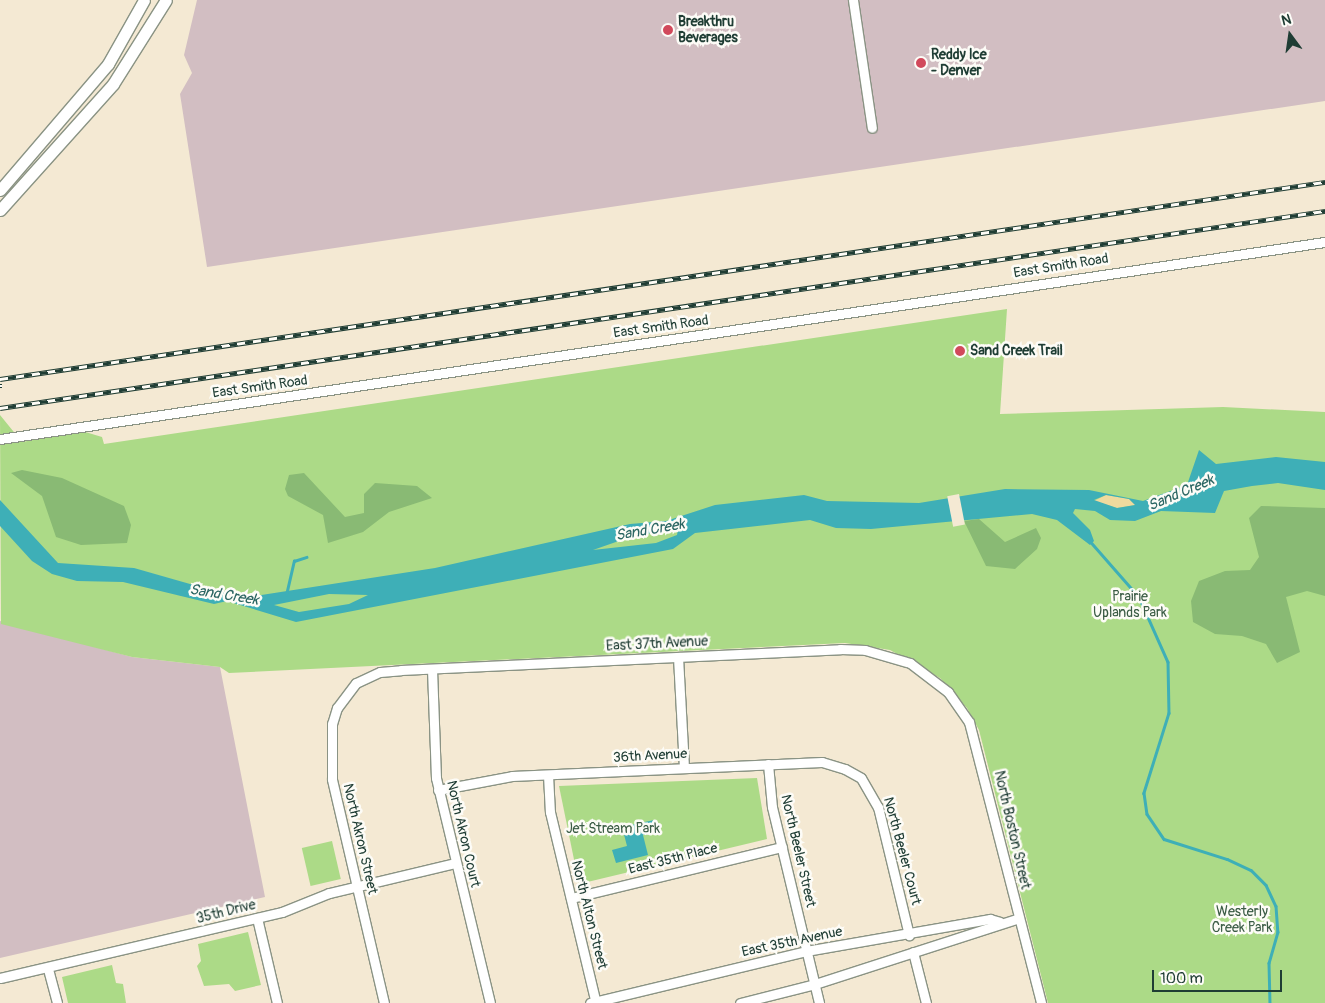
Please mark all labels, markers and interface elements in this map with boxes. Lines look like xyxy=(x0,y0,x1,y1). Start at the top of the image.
north arrow xyxy=(1265,10,1315,60)
text: N xyxy=(1280,11,1293,29)
place label: Breakthru Beverages xyxy=(678,14,738,46)
marker: Breakthru Beverages xyxy=(662,24,674,36)
place label: Reddy Ice - Denver xyxy=(931,47,987,80)
marker: Reddy Ice - Denver xyxy=(915,57,927,69)
street label: East Smith Road xyxy=(1012,250,1110,282)
street label: East Smith Road xyxy=(612,312,710,342)
place label: Sand Creek Trail xyxy=(970,343,1063,359)
marker: Sand Creek Trail xyxy=(954,345,966,357)
street label: East Smith Road xyxy=(211,372,309,402)
water label: Sand Creek xyxy=(1145,471,1217,515)
water label: Sand Creek xyxy=(614,515,686,545)
water label: Sand Creek xyxy=(188,581,260,609)
park label: Prairie Uplands Park xyxy=(1093,589,1167,622)
street label: East 37th Avenue xyxy=(606,633,708,655)
street label: 36th Avenue xyxy=(612,746,688,766)
street label: North Boston Street xyxy=(990,769,1034,891)
street label: North Akron Court xyxy=(443,779,483,889)
street label: North Akron Street xyxy=(339,782,381,896)
street label: North Beeler Street xyxy=(777,793,819,909)
street label: North Beeler Court xyxy=(880,795,924,907)
park label: Jet Stream Park xyxy=(566,821,660,837)
street label: East 35th Place xyxy=(627,840,719,878)
street label: North Alton Street xyxy=(567,859,611,971)
street label: 35th Drive xyxy=(195,897,257,927)
park label: Westerly Creek Park xyxy=(1212,904,1272,936)
street label: East 35th Avenue xyxy=(740,923,844,961)
scale bar xyxy=(1155,960,1285,992)
text: 100 m xyxy=(1160,969,1203,988)

